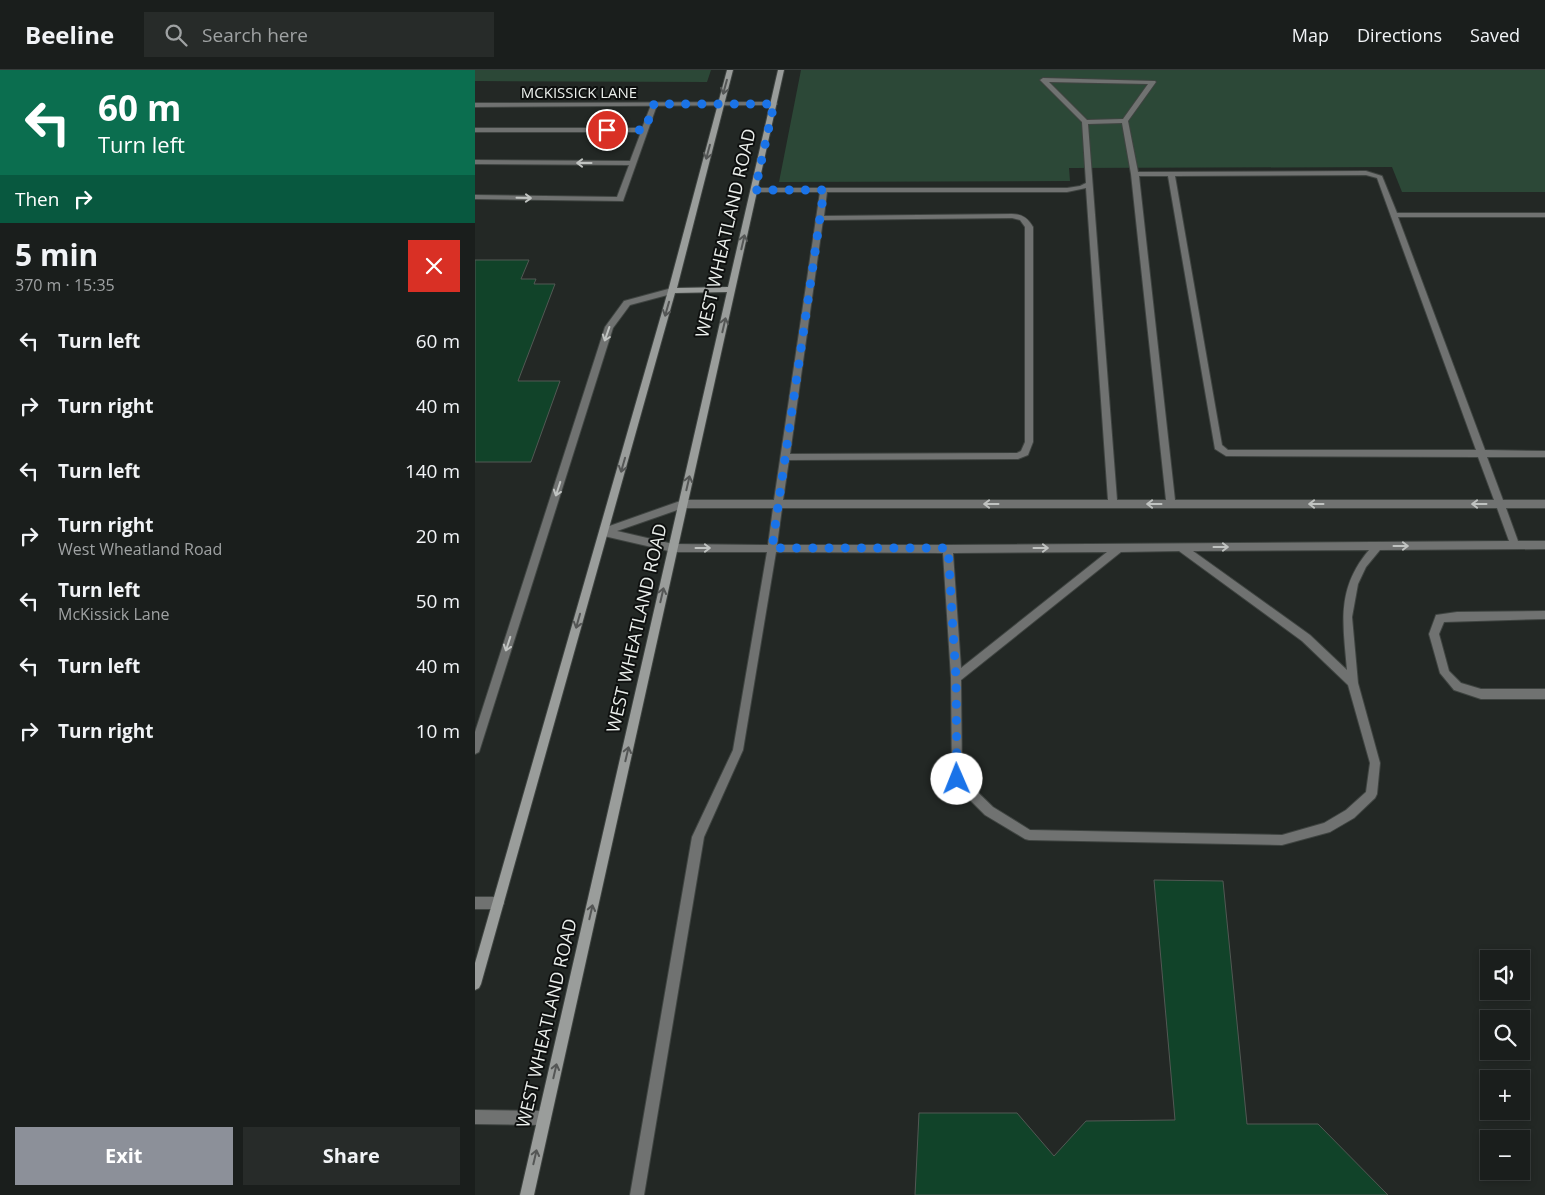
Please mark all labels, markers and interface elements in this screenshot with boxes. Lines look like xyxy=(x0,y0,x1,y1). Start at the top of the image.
search box xyxy=(144,12,494,57)
text: Beeline xyxy=(25,18,114,51)
icon: search xyxy=(162,21,190,49)
text: Search here xyxy=(202,22,308,48)
text: Map xyxy=(1292,23,1329,47)
text: Directions xyxy=(1357,23,1442,47)
text: Saved xyxy=(1470,23,1520,47)
one-way arrow xyxy=(720,79,730,95)
street label: MCKISSICK LANE xyxy=(521,82,637,102)
text: 60 m xyxy=(98,84,181,131)
icon: left xyxy=(15,90,80,155)
pin xyxy=(586,109,628,151)
icon: arrive xyxy=(593,116,621,144)
street label: WEST WHEATLAND ROAD xyxy=(689,126,761,340)
text: Turn left xyxy=(98,129,185,159)
one-way arrow xyxy=(703,143,713,159)
one-way arrow xyxy=(577,158,593,168)
icon: right xyxy=(69,185,97,213)
text: Then xyxy=(15,186,59,212)
one-way arrow xyxy=(515,193,531,203)
text: 5 min xyxy=(15,234,98,275)
one-way arrow xyxy=(739,234,748,250)
button: close xyxy=(408,240,460,292)
text: 370 m · 15:35 xyxy=(15,274,115,296)
one-way arrow xyxy=(662,300,671,316)
one-way arrow xyxy=(720,317,729,333)
one-way arrow xyxy=(602,326,611,341)
icon: left xyxy=(15,327,43,355)
text: Turn left xyxy=(58,328,140,354)
text: 60 m xyxy=(416,328,460,354)
icon: right xyxy=(15,392,43,420)
text: Turn right xyxy=(58,393,153,419)
text: 40 m xyxy=(416,393,460,419)
icon: left xyxy=(15,457,43,485)
one-way arrow xyxy=(617,457,627,473)
text: Turn left xyxy=(58,458,140,484)
text: 140 m xyxy=(405,458,460,484)
one-way arrow xyxy=(684,476,693,492)
one-way arrow xyxy=(552,481,562,497)
one-way arrow xyxy=(984,499,1000,509)
one-way arrow xyxy=(1146,499,1162,509)
one-way arrow xyxy=(1308,499,1324,509)
one-way arrow xyxy=(1471,499,1487,509)
text: Turn right xyxy=(58,512,153,538)
street label: WEST WHEATLAND ROAD xyxy=(600,521,672,735)
icon: right xyxy=(15,522,43,550)
text: 20 m xyxy=(416,523,460,549)
text: West Wheatland Road xyxy=(58,538,222,560)
one-way arrow xyxy=(1392,541,1408,551)
one-way arrow xyxy=(1212,542,1228,552)
one-way arrow xyxy=(694,543,711,553)
one-way arrow xyxy=(1032,543,1048,553)
text: Turn left xyxy=(58,577,140,603)
icon: left xyxy=(15,587,43,615)
text: 50 m xyxy=(416,588,460,614)
one-way arrow xyxy=(658,588,668,604)
text: McKissick Lane xyxy=(58,603,169,625)
one-way arrow xyxy=(573,613,583,629)
one-way arrow xyxy=(503,635,513,651)
icon: left xyxy=(15,652,43,680)
text: Turn left xyxy=(58,653,140,679)
text: 40 m xyxy=(416,653,460,679)
icon: right xyxy=(15,717,43,745)
text: Turn right xyxy=(58,718,153,744)
text: 10 m xyxy=(416,718,460,744)
one-way arrow xyxy=(622,746,632,762)
position arrow xyxy=(930,752,982,804)
one-way arrow xyxy=(587,905,596,921)
street label: WEST WHEATLAND ROAD xyxy=(510,916,582,1130)
map controls xyxy=(1480,950,1530,1180)
button: sound xyxy=(1480,950,1530,1000)
button: search xyxy=(1480,1010,1530,1060)
one-way arrow xyxy=(551,1063,560,1079)
button: + xyxy=(1480,1070,1530,1120)
button: Exit xyxy=(15,1127,233,1185)
button: Share xyxy=(243,1127,460,1185)
button: − xyxy=(1480,1130,1530,1180)
one-way arrow xyxy=(531,1149,540,1165)

